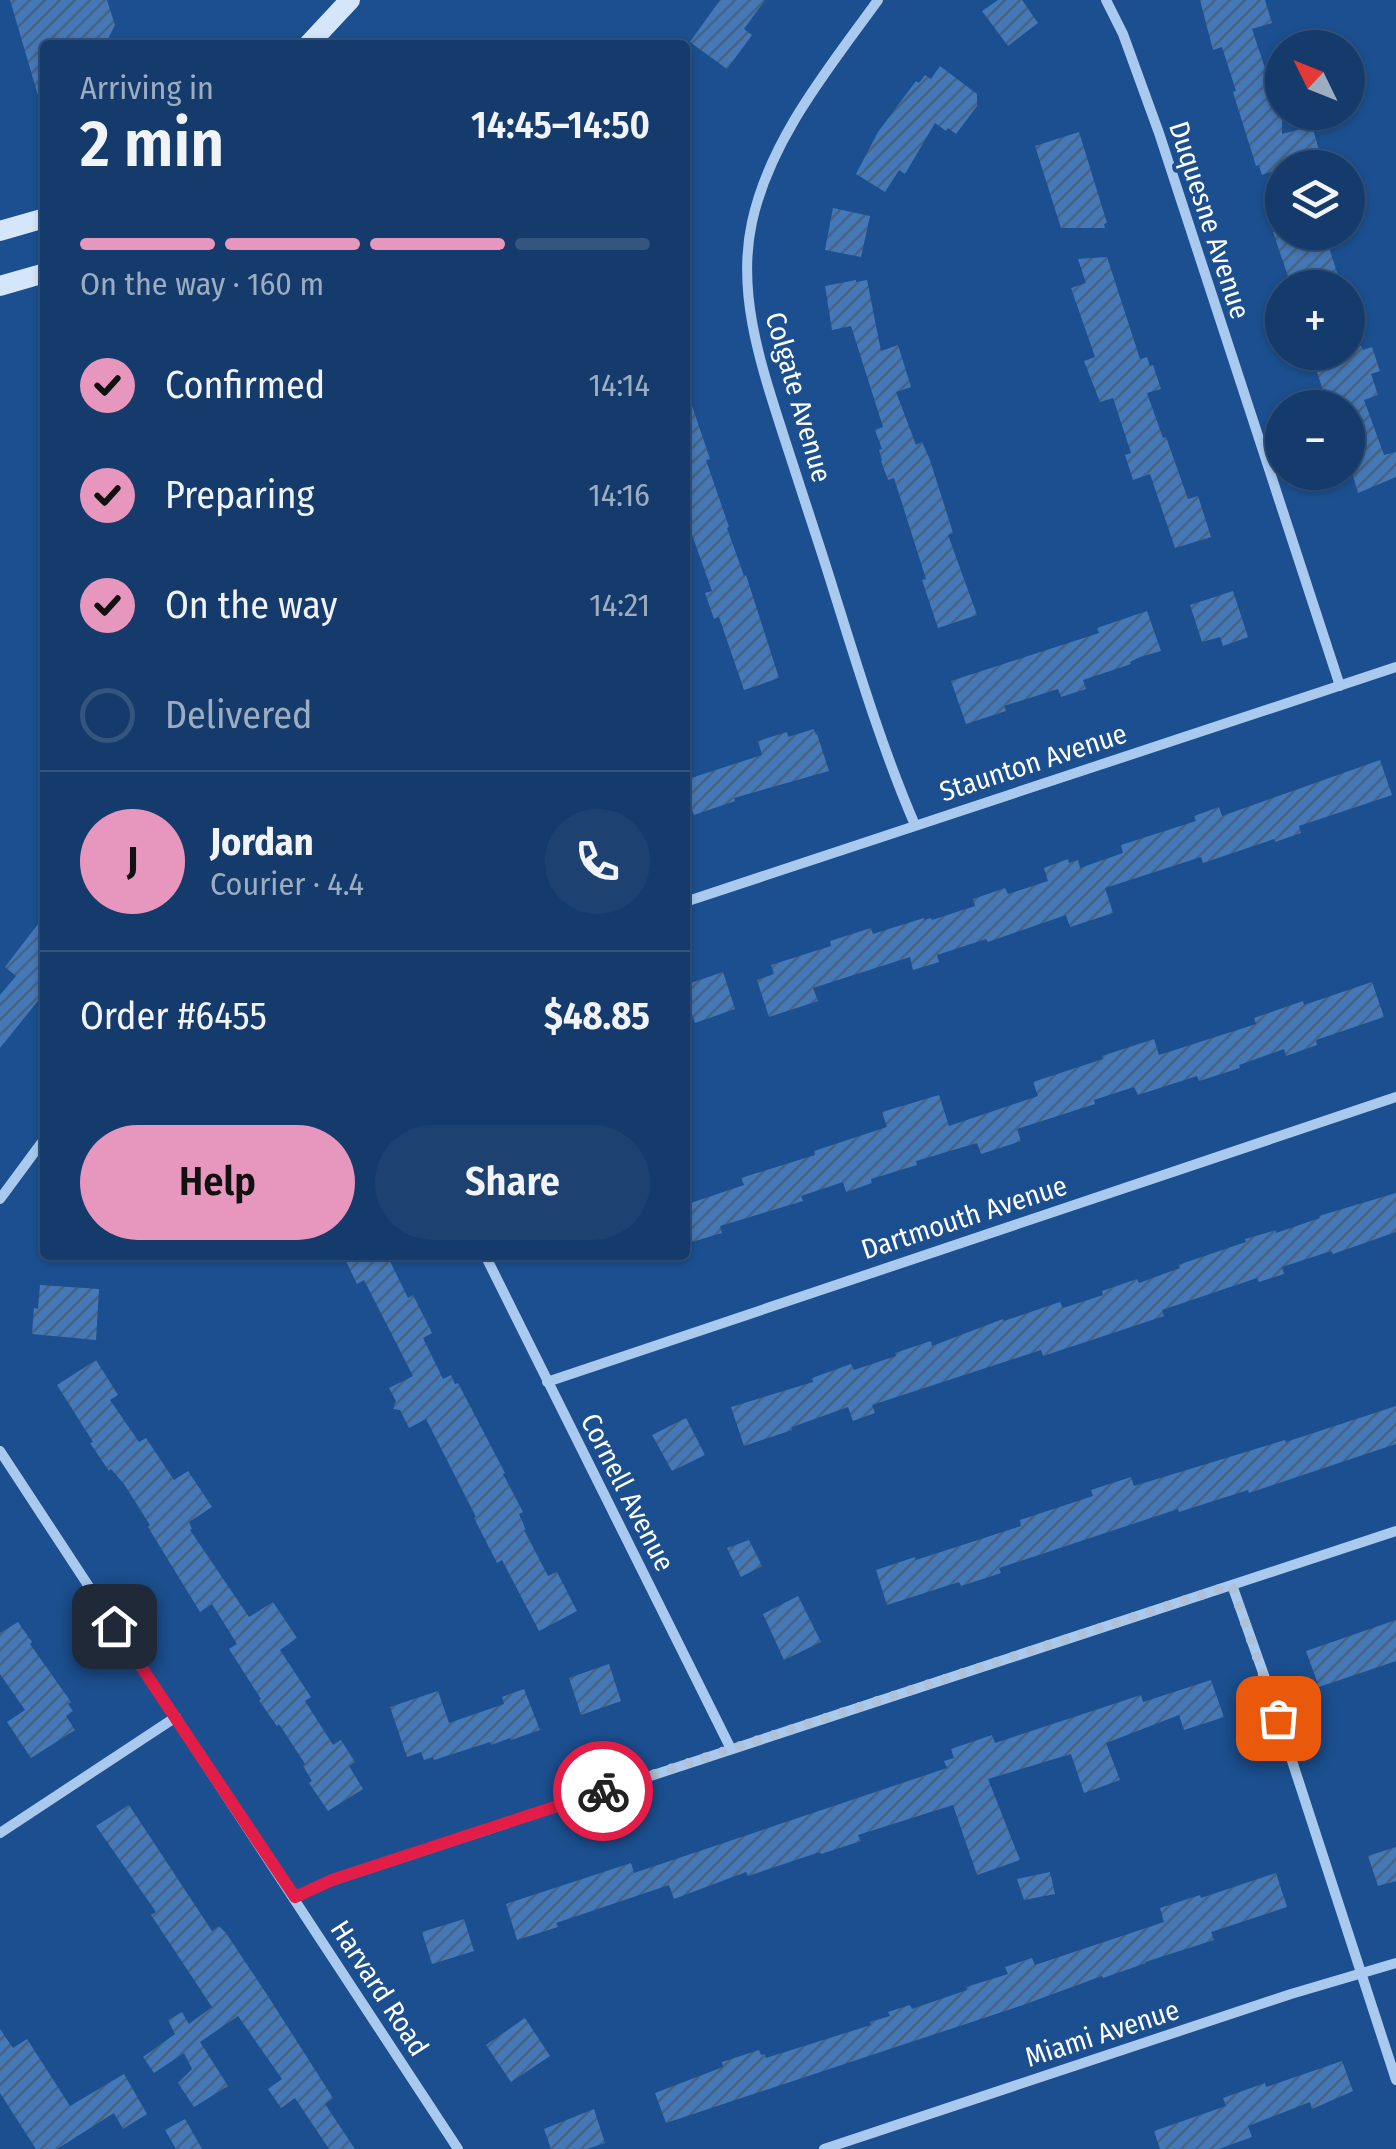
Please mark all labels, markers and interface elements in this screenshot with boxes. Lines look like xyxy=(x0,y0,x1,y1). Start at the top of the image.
north arrow xyxy=(1265,30,1365,130)
map controls xyxy=(1265,30,1365,490)
text: Arriving in xyxy=(80,69,214,107)
text: 14:45–14:50 xyxy=(471,102,650,148)
text: 2 min xyxy=(80,105,224,183)
street label: Duquesne Avenue xyxy=(1162,117,1257,323)
button: layers xyxy=(1265,150,1365,250)
text: On the way · 160 m xyxy=(80,265,324,303)
button: + xyxy=(1265,270,1365,370)
street label: Colgate Avenue xyxy=(758,308,839,486)
icon: check xyxy=(80,358,135,413)
text: Confirmed xyxy=(165,362,325,408)
text: 14:14 xyxy=(589,366,650,404)
button: − xyxy=(1265,390,1365,490)
icon: check xyxy=(80,468,135,523)
text: Preparing xyxy=(165,472,314,518)
text: 14:16 xyxy=(588,476,650,514)
icon: check xyxy=(80,578,135,633)
text: On the way xyxy=(165,582,337,628)
text: 14:21 xyxy=(589,586,650,624)
text: Delivered xyxy=(165,692,312,738)
street label: Staunton Avenue xyxy=(935,717,1131,808)
button: phone xyxy=(545,809,650,914)
text: Jordan xyxy=(210,819,314,865)
text: J xyxy=(127,838,138,884)
text: Courier · 4.4 xyxy=(210,865,364,903)
text: Order #6455 xyxy=(80,993,267,1039)
text: $48.85 xyxy=(544,993,650,1039)
button: Help xyxy=(80,1125,355,1240)
button: Share xyxy=(375,1125,650,1240)
street label: Dartmouth Avenue xyxy=(857,1169,1071,1266)
street label: Cornell Avenue xyxy=(574,1408,681,1576)
pin xyxy=(72,1584,157,1669)
icon: home xyxy=(87,1599,142,1654)
pin xyxy=(1236,1676,1321,1761)
icon: bag xyxy=(1251,1691,1306,1746)
courier xyxy=(553,1741,653,1841)
icon: bike xyxy=(576,1764,631,1819)
street label: Harvard Road xyxy=(324,1914,436,2062)
street label: Miami Avenue xyxy=(1021,1993,1183,2074)

